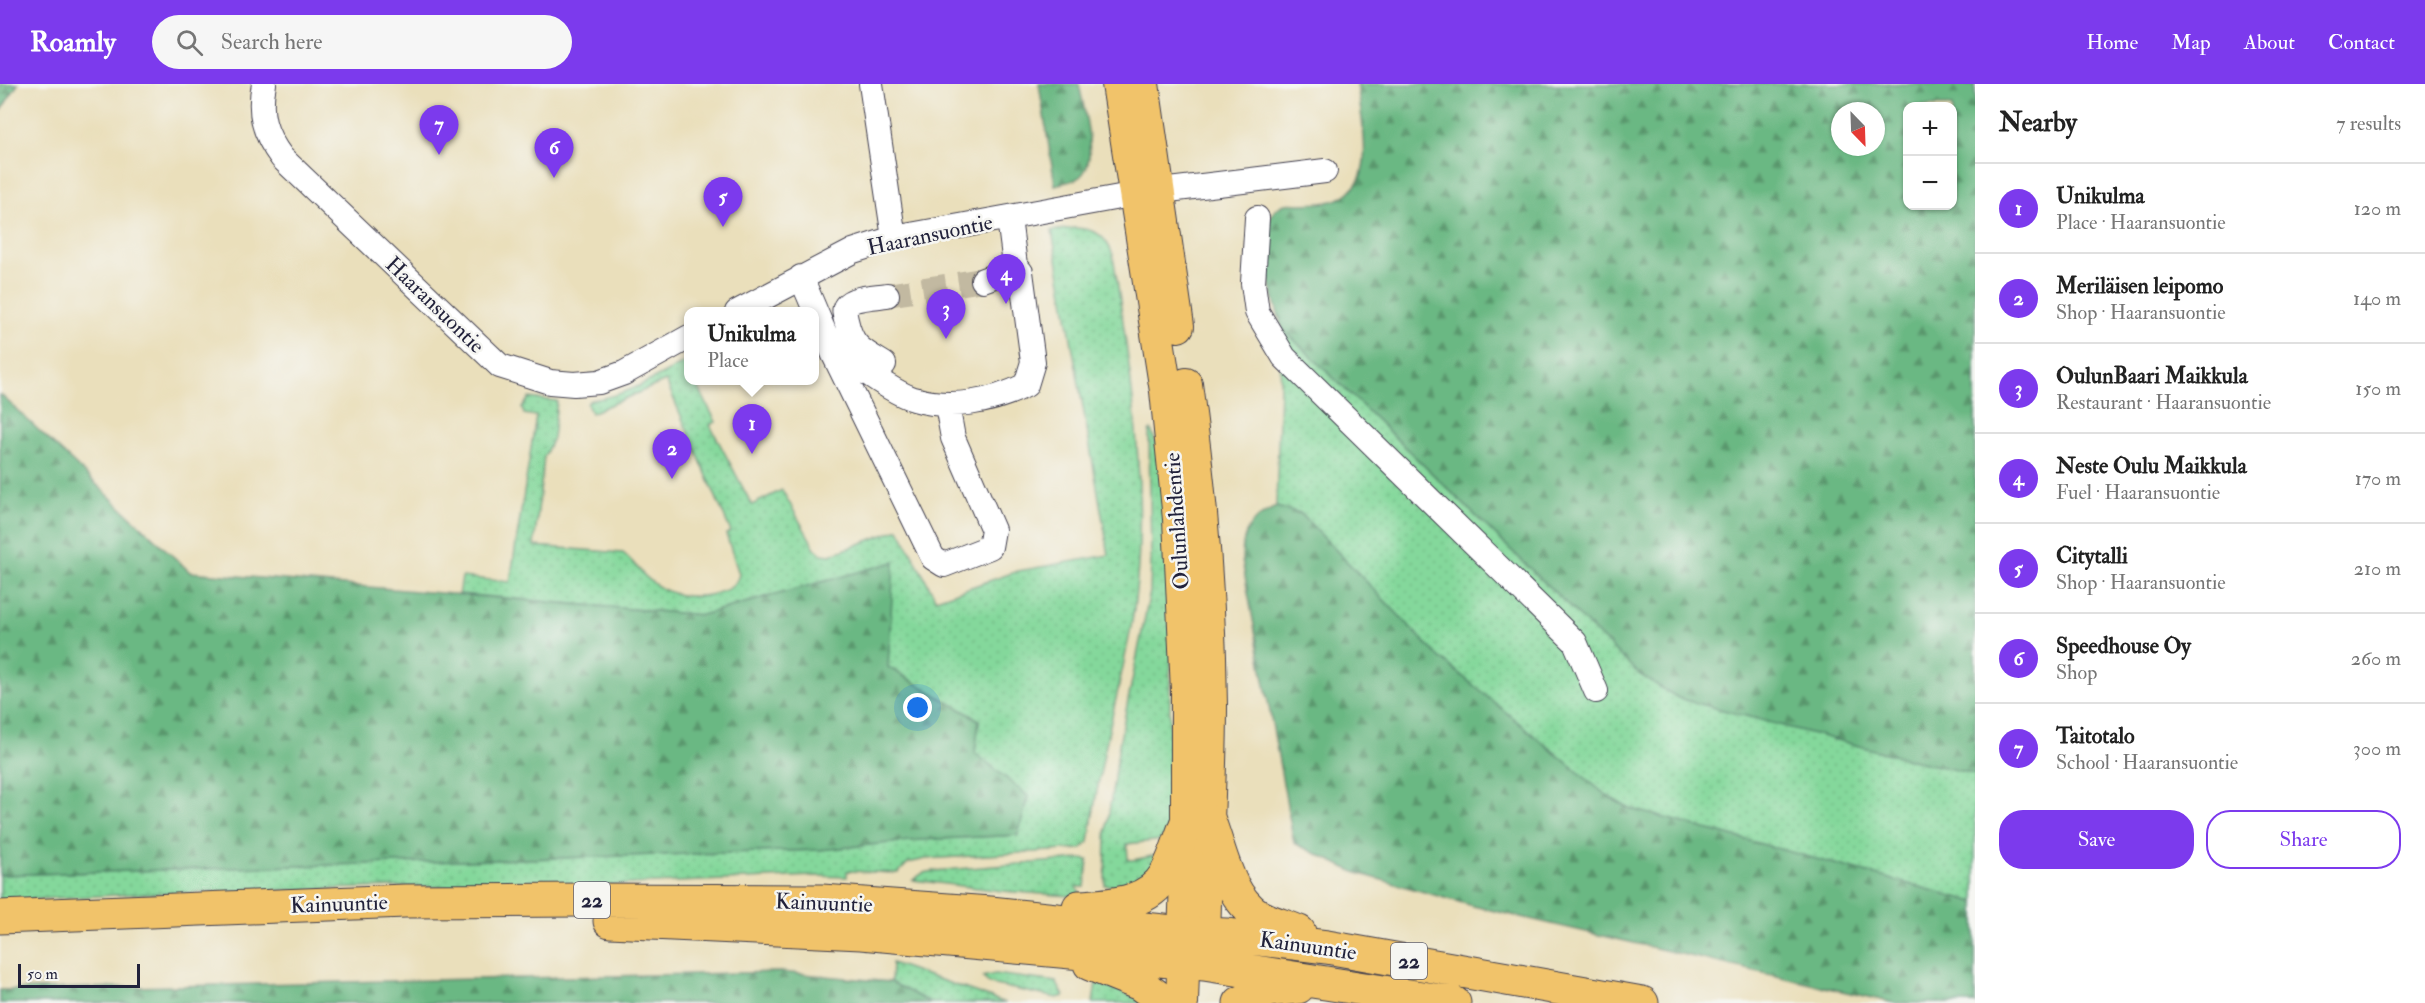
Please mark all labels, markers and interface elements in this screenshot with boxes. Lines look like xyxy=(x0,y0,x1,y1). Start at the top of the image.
search box xyxy=(152,15,572,69)
text: Roamly xyxy=(30,25,116,60)
icon: search xyxy=(173,26,206,59)
text: Search here xyxy=(221,28,323,56)
text: Home xyxy=(2086,29,2138,56)
text: Map xyxy=(2171,29,2211,56)
text: About xyxy=(2244,29,2295,56)
text: Contact xyxy=(2328,29,2395,56)
north arrow xyxy=(1831,102,1885,156)
map controls xyxy=(1903,102,1957,210)
button: + xyxy=(1903,102,1957,156)
pin: 7 xyxy=(420,106,458,155)
text: Nearby xyxy=(1999,107,2077,139)
text: 7 results xyxy=(2336,111,2401,136)
pin: 6 xyxy=(534,128,574,178)
button: − xyxy=(1903,156,1957,210)
pin: 5 xyxy=(704,178,742,227)
text: Unikulma xyxy=(2056,182,2145,210)
text: 1 xyxy=(2015,196,2022,221)
text: 120 m xyxy=(2354,196,2401,221)
street label: Haaransuontie xyxy=(865,208,995,262)
text: Place · Haaransuontie xyxy=(2056,210,2226,235)
street label: Haaransuontie xyxy=(379,251,491,359)
pin: 4 xyxy=(986,254,1026,304)
text: Meriläisen leipomo xyxy=(2056,272,2223,300)
text: 2 xyxy=(2013,286,2024,311)
text: 140 m xyxy=(2353,286,2401,311)
pin: 3 xyxy=(926,290,966,339)
text: Shop · Haaransuontie xyxy=(2056,300,2226,325)
popup xyxy=(684,307,819,385)
text: Unikulma xyxy=(707,320,796,348)
text: Place xyxy=(707,348,749,373)
text: OulunBaari Maikkula xyxy=(2056,362,2248,390)
text: 3 xyxy=(2015,376,2022,401)
text: 150 m xyxy=(2355,376,2401,401)
text: Restaurant · Haaransuontie xyxy=(2056,390,2271,415)
pin: 1 xyxy=(732,404,771,454)
pin: 2 xyxy=(652,430,692,479)
street label: Oulunlahdentie xyxy=(1158,452,1196,590)
text: Neste Oulu Maikkula xyxy=(2056,452,2247,480)
text: 4 xyxy=(2013,466,2024,491)
text: 170 m xyxy=(2355,466,2401,491)
text: Fuel · Haaransuontie xyxy=(2056,480,2220,505)
text: Citytalli xyxy=(2056,542,2128,570)
text: 5 xyxy=(2014,556,2023,581)
text: 210 m xyxy=(2354,556,2401,581)
text: Shop · Haaransuontie xyxy=(2056,570,2226,595)
text: Speedhouse Oy xyxy=(2056,632,2191,660)
text: 6 xyxy=(2013,646,2024,671)
text: 260 m xyxy=(2351,646,2401,671)
text: Shop xyxy=(2056,660,2097,685)
your location xyxy=(903,693,932,722)
text: Taitotalo xyxy=(2056,722,2135,750)
text: 7 xyxy=(2014,736,2023,761)
text: 300 m xyxy=(2353,736,2401,761)
text: School · Haaransuontie xyxy=(2056,750,2238,775)
button: Save xyxy=(1999,810,2194,869)
button: Share xyxy=(2206,810,2401,869)
road number: 22 xyxy=(574,882,610,918)
street label: Kainuuntie xyxy=(775,887,873,919)
street label: Kainuuntie xyxy=(290,888,388,920)
street label: Kainuuntie xyxy=(1258,925,1358,967)
road number: 22 xyxy=(1391,943,1427,979)
scale bar xyxy=(18,961,140,988)
text: 50 m xyxy=(27,964,58,984)

